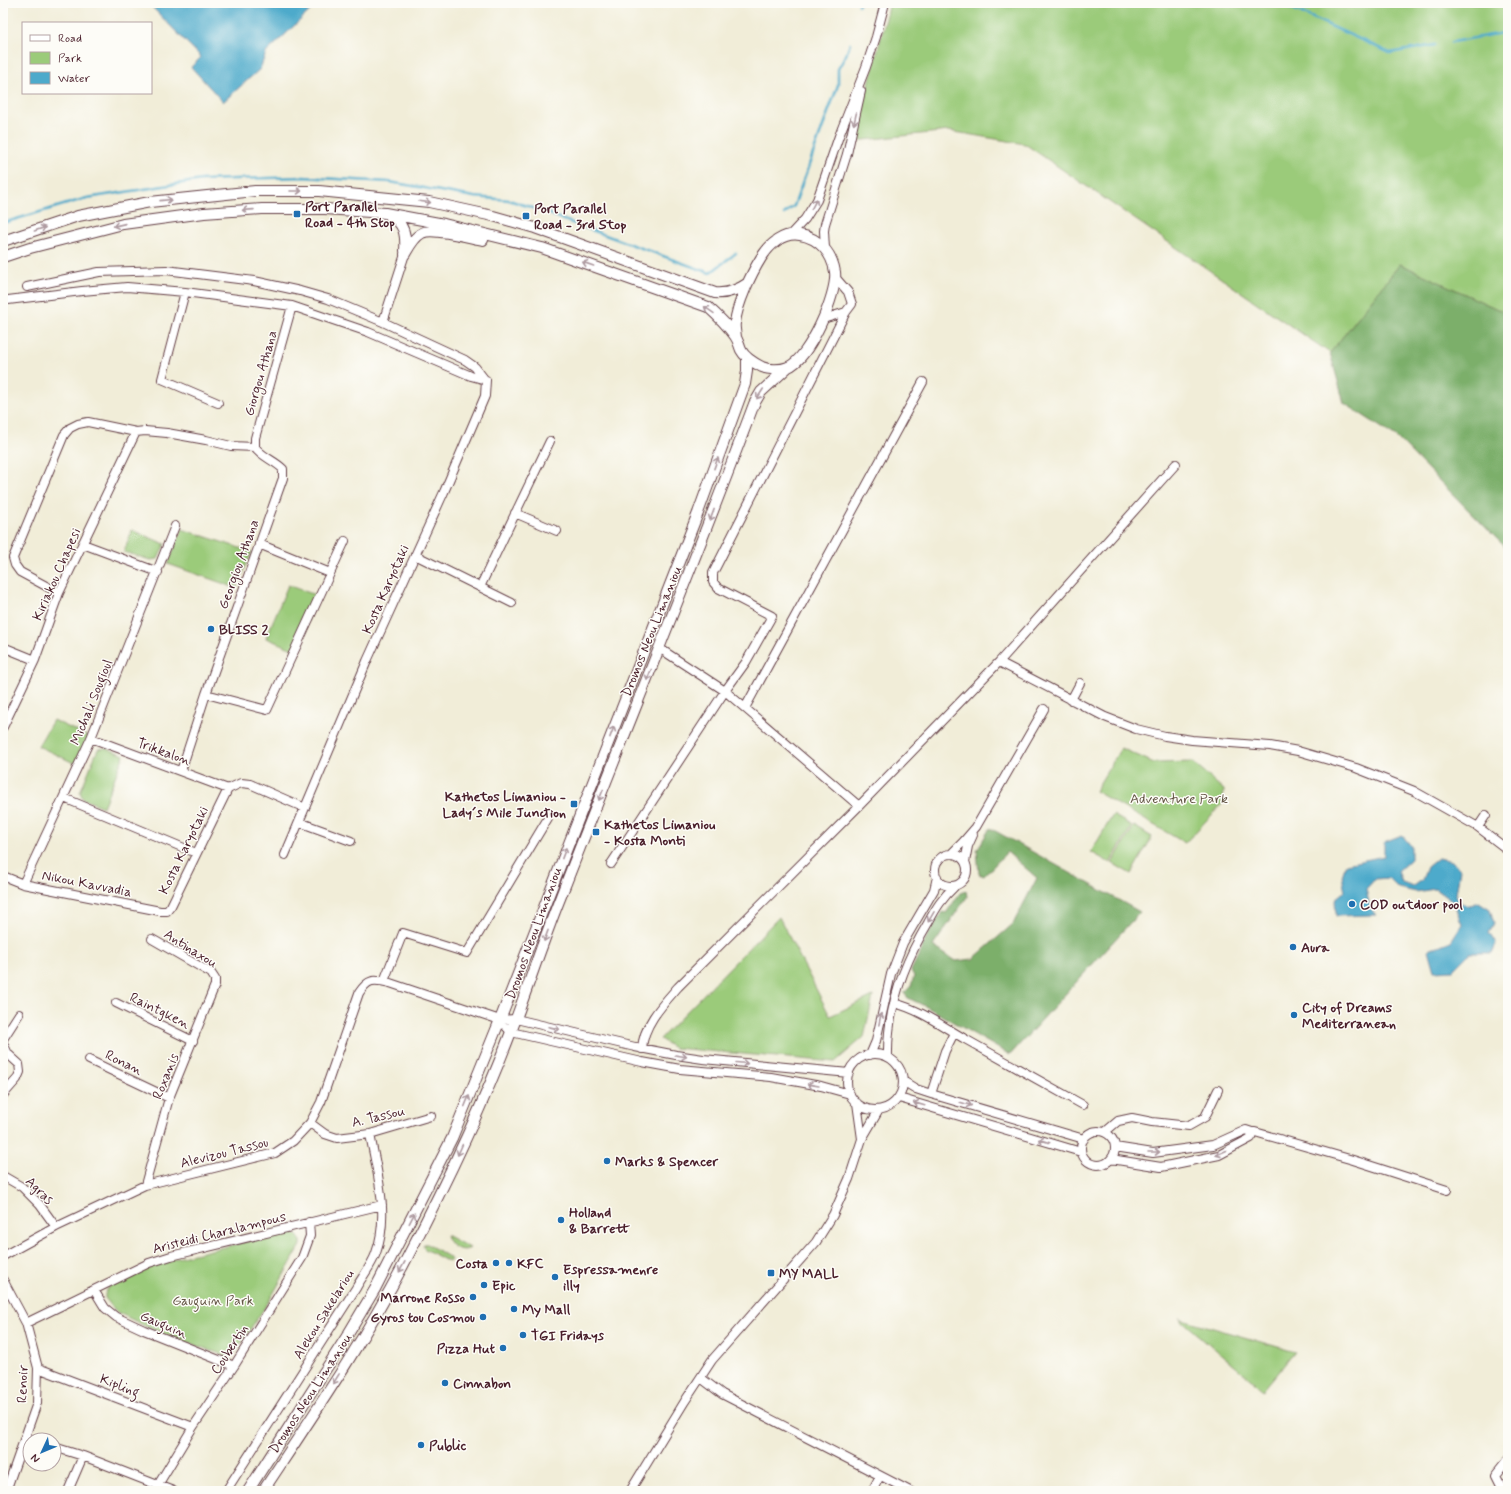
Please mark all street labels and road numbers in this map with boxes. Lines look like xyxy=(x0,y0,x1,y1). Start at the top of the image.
street label: Giorgou Athana xyxy=(240,328,283,418)
street label: Georgiou Athana xyxy=(214,517,265,612)
street label: Kiriakou Chapesi xyxy=(28,525,85,624)
street label: Kosta Karyotaki xyxy=(358,542,414,637)
street label: Dromos Neou Limaniou xyxy=(617,563,687,700)
street label: Michali Sougioul xyxy=(67,657,119,749)
street label: Trikkalon xyxy=(134,734,193,770)
street label: Kosta Karyotaki xyxy=(155,803,213,897)
street label: Dromos Neou Limaniou xyxy=(502,864,566,1002)
street label: Nikou Kavvadia xyxy=(40,866,133,902)
street label: Antinaxou xyxy=(160,925,221,973)
street label: Raintgken xyxy=(126,989,193,1033)
street label: Ronan xyxy=(102,1046,145,1080)
street label: Roxanis xyxy=(149,1051,183,1102)
street label: A. Tassou xyxy=(350,1102,407,1132)
street label: Alevizou Tassou xyxy=(178,1133,270,1173)
street label: Agras xyxy=(21,1173,58,1209)
street label: Aristeidi Charalampous xyxy=(151,1208,288,1258)
street label: Alekou Sakelariou xyxy=(289,1266,359,1363)
street label: Gauguin xyxy=(136,1307,190,1345)
street label: Coubertin xyxy=(207,1321,253,1378)
street label: Dromos Neou Limaniou xyxy=(265,1330,357,1457)
street label: Renoir xyxy=(13,1364,33,1403)
street label: Kipling xyxy=(97,1370,142,1404)

